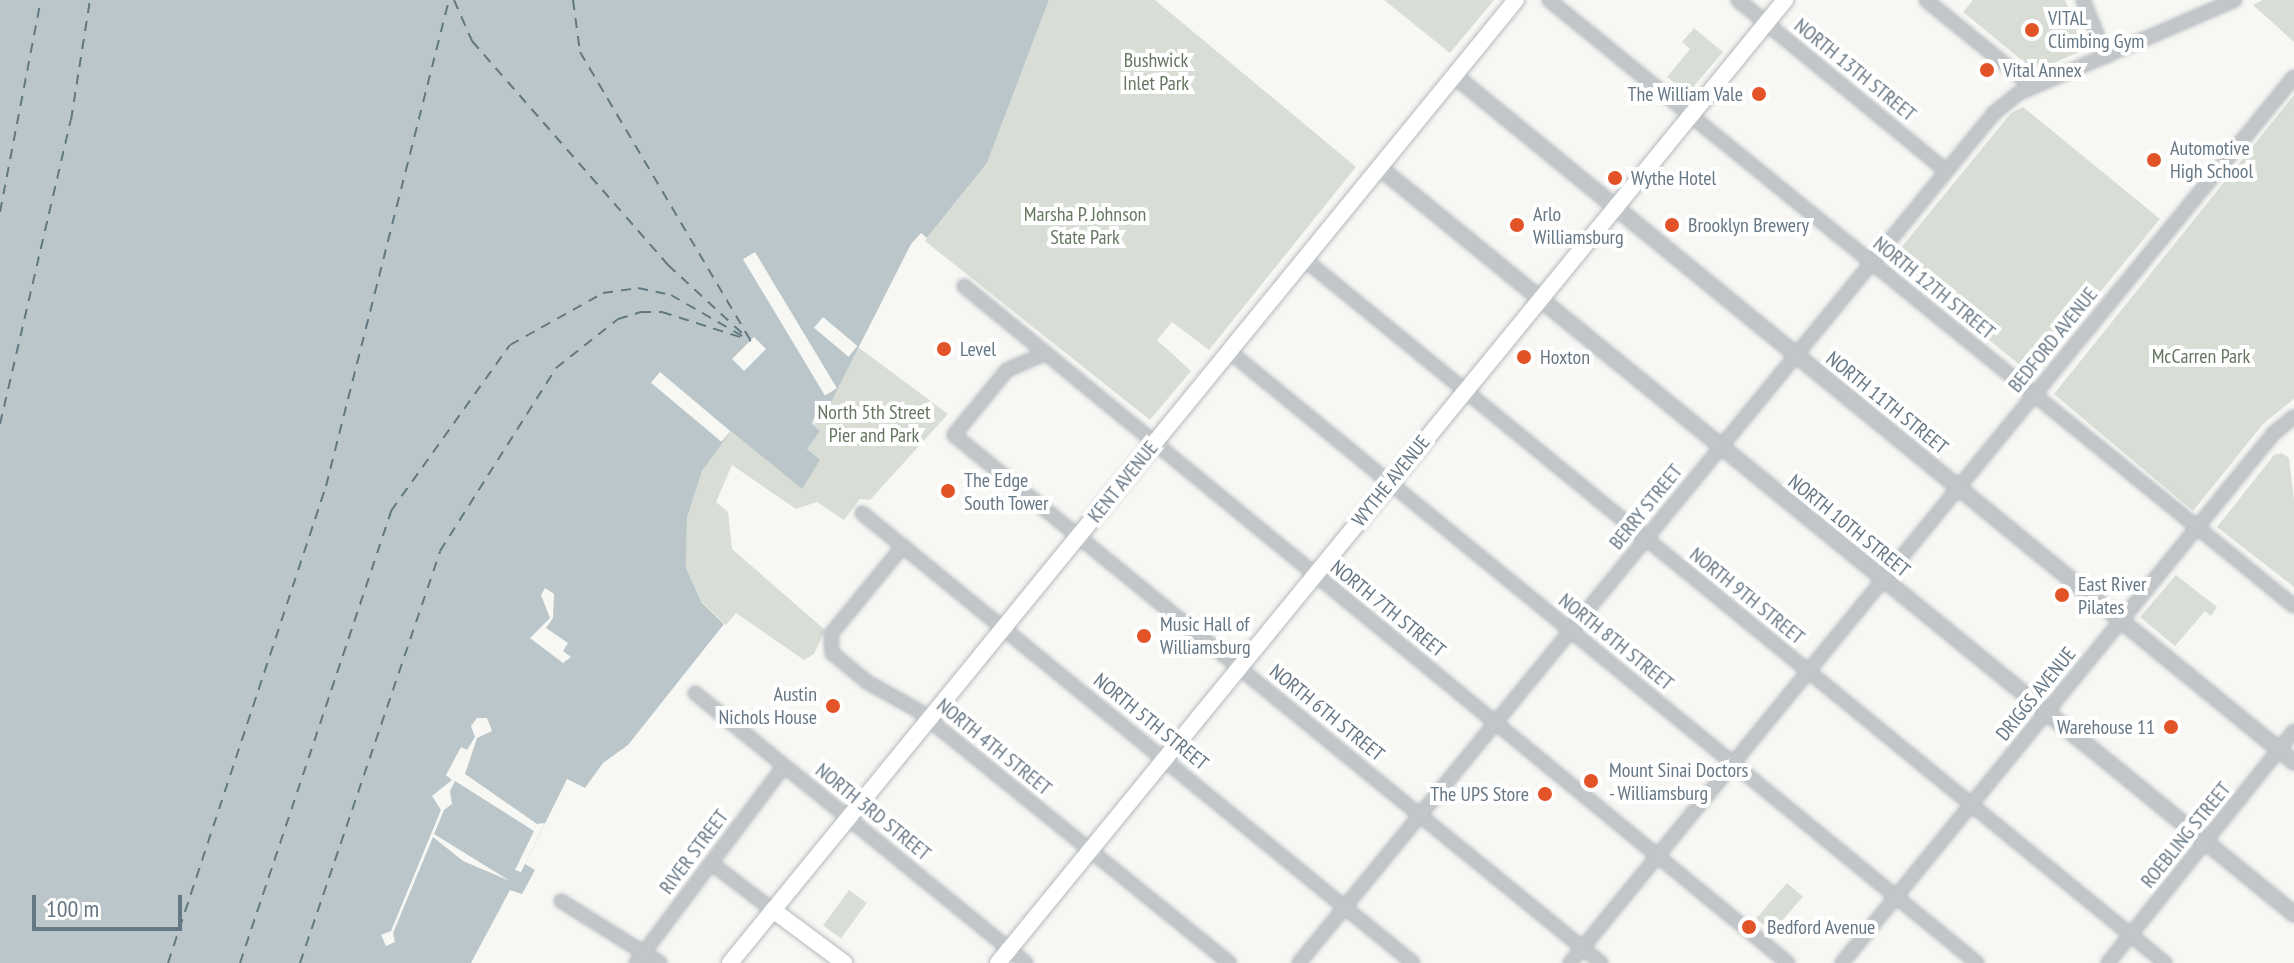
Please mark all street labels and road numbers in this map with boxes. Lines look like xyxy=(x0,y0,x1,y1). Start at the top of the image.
street label: NORTH 13TH STREET xyxy=(1789,14,1921,126)
street label: NORTH 12TH STREET xyxy=(1868,232,2000,344)
street label: BEDFORD AVENUE xyxy=(2003,283,2103,397)
street label: NORTH 11TH STREET xyxy=(1821,347,1953,459)
street label: WYTHE AVENUE xyxy=(1347,430,1435,532)
street label: KENT AVENUE xyxy=(1083,436,1163,528)
street label: BERRY STREET xyxy=(1604,459,1688,555)
street label: NORTH 10TH STREET xyxy=(1783,470,1915,582)
street label: NORTH 9TH STREET xyxy=(1685,542,1809,650)
street label: NORTH 7TH STREET xyxy=(1326,555,1450,663)
street label: NORTH 8TH STREET xyxy=(1554,588,1678,696)
street label: DRIGGS AVENUE xyxy=(1991,642,2081,746)
street label: NORTH 6TH STREET xyxy=(1265,659,1389,767)
street label: NORTH 5TH STREET xyxy=(1089,668,1213,776)
street label: NORTH 4TH STREET xyxy=(932,693,1056,801)
street label: NORTH 3RD STREET xyxy=(811,758,935,866)
street label: ROEBLING STREET xyxy=(2136,777,2236,893)
street label: RIVER STREET xyxy=(655,805,733,899)

